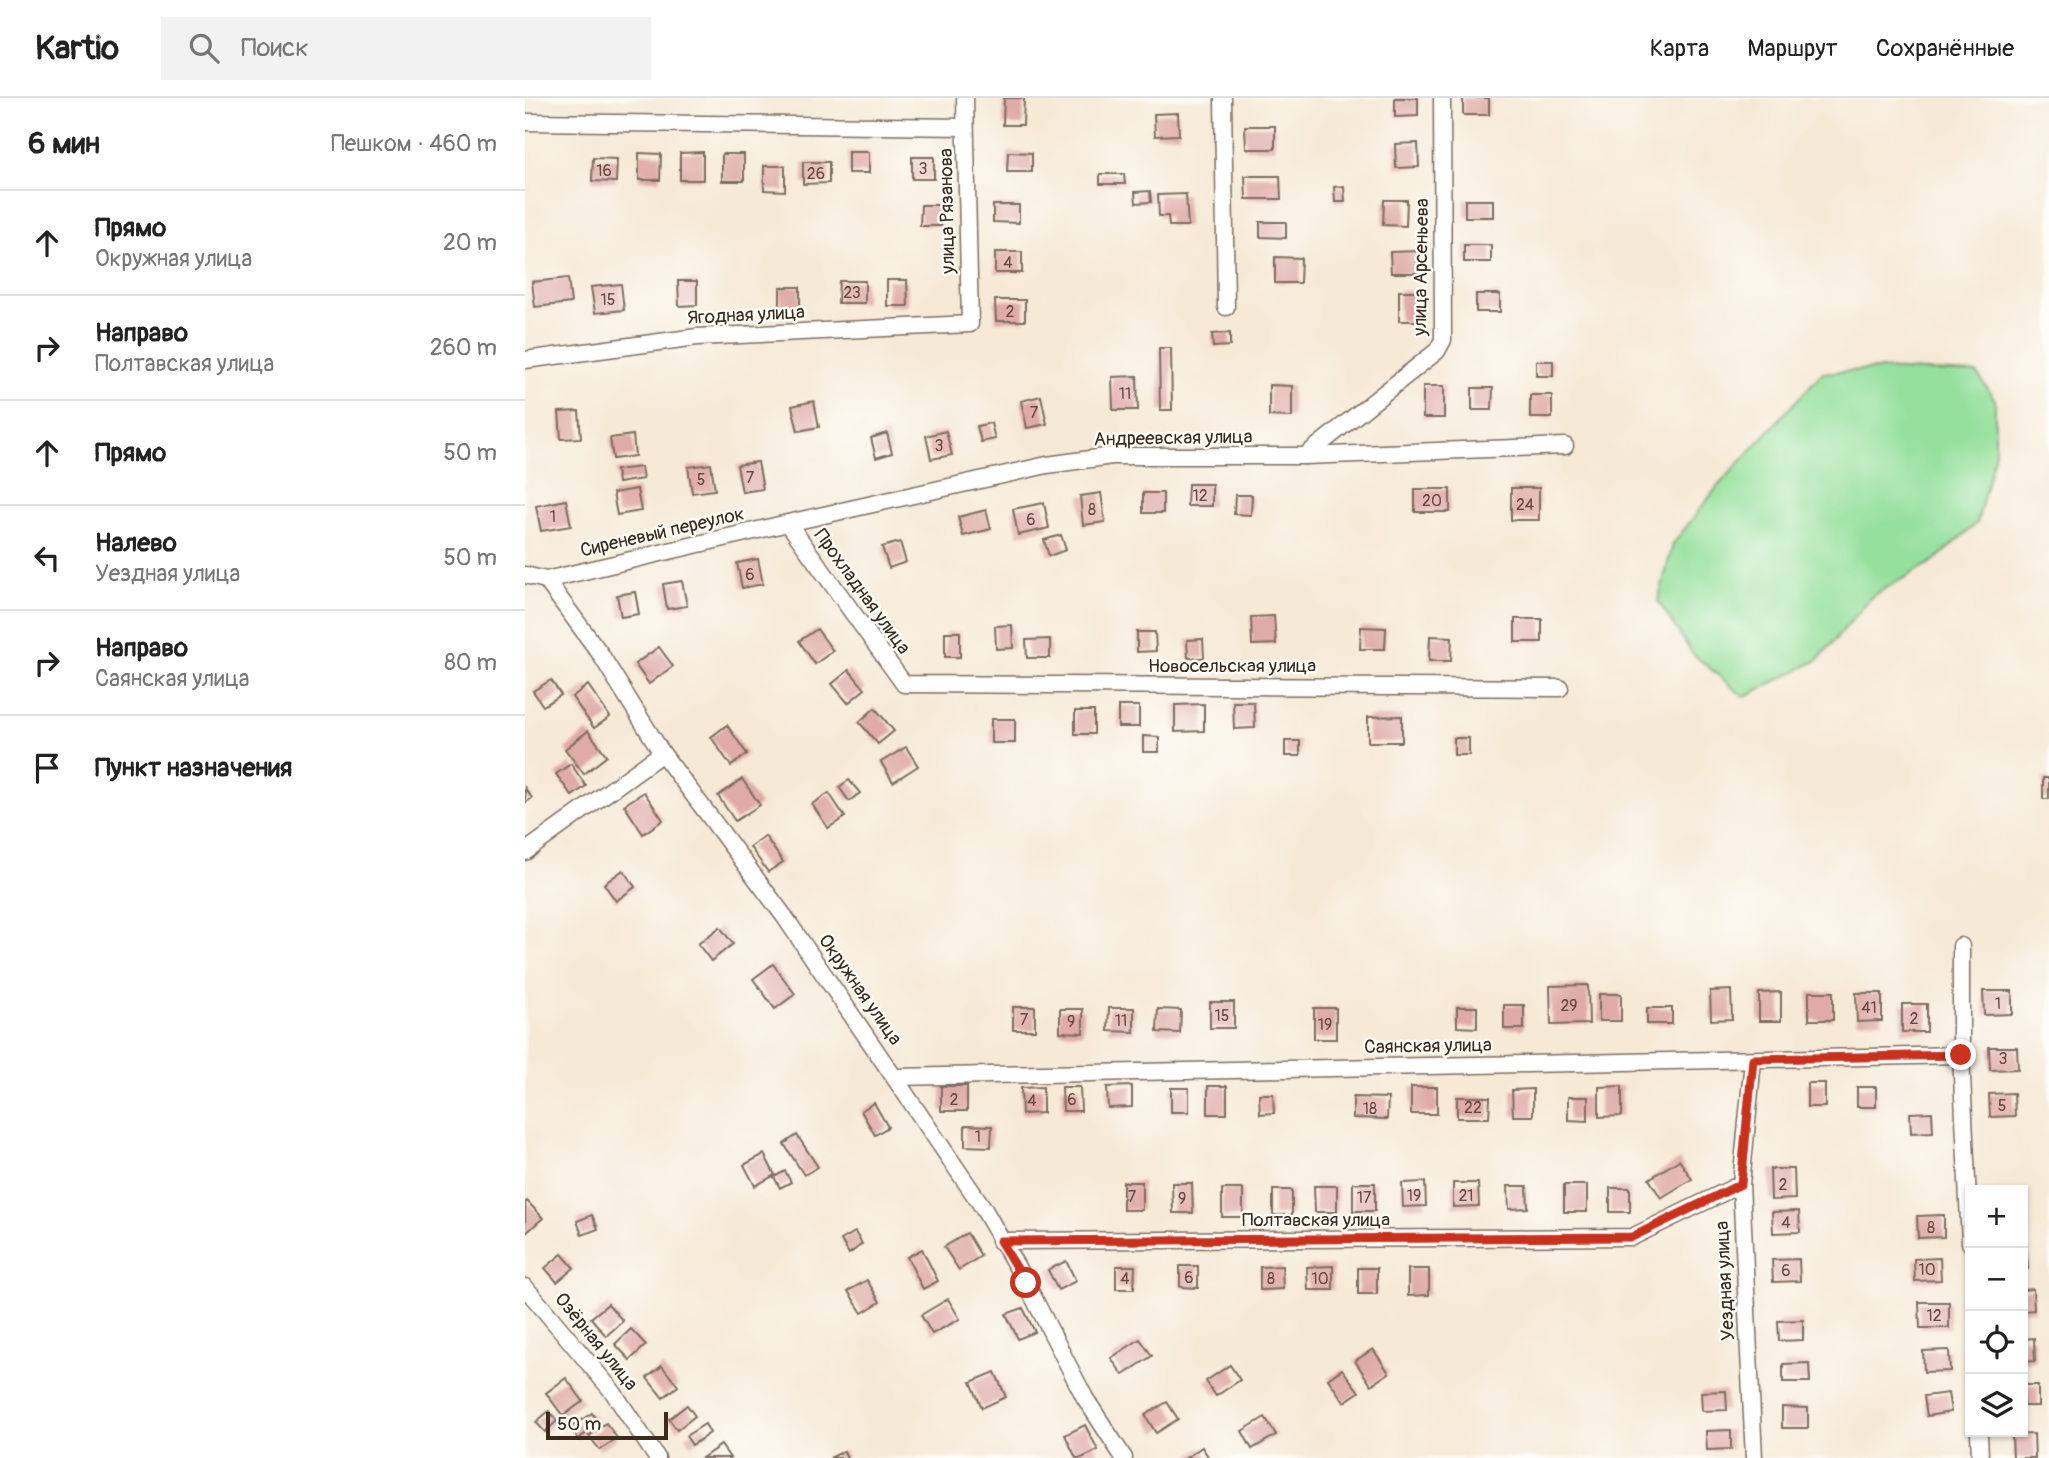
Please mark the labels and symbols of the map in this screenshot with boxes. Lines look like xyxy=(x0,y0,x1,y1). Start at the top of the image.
street label: улица Рязанова xyxy=(934,148,960,275)
house number: 3 xyxy=(919,159,928,179)
house number: 16 xyxy=(596,161,612,181)
house number: 26 xyxy=(807,164,825,184)
street label: улица Арсеньева xyxy=(1408,198,1434,337)
house number: 4 xyxy=(1003,253,1013,273)
house number: 23 xyxy=(843,283,861,303)
house number: 15 xyxy=(601,290,615,310)
street label: Ягодная улица xyxy=(687,300,806,330)
house number: 2 xyxy=(1006,302,1015,322)
house number: 11 xyxy=(1119,384,1131,404)
house number: 7 xyxy=(1030,403,1039,423)
street label: Андреевская улица xyxy=(1093,425,1253,451)
house number: 3 xyxy=(935,436,944,456)
house number: 7 xyxy=(746,468,755,488)
house number: 5 xyxy=(697,470,705,490)
house number: 12 xyxy=(1192,486,1208,506)
house number: 20 xyxy=(1422,491,1442,511)
house number: 24 xyxy=(1516,495,1534,515)
house number: 8 xyxy=(1088,500,1096,520)
street label: Сиреневый переулок xyxy=(578,501,747,563)
house number: 1 xyxy=(550,507,556,527)
house number: 6 xyxy=(1026,510,1036,530)
street label: Прохладная улица xyxy=(809,524,916,659)
house number: 6 xyxy=(745,565,755,585)
street label: Новосельская улица xyxy=(1148,654,1316,678)
street label: Окружная улица xyxy=(813,930,907,1050)
house number: 1 xyxy=(1995,994,2001,1014)
house number: 29 xyxy=(1560,996,1578,1016)
house number: 41 xyxy=(1861,998,1877,1018)
house number: 15 xyxy=(1215,1006,1229,1026)
house number: 2 xyxy=(1910,1009,1919,1029)
house number: 7 xyxy=(1020,1010,1029,1030)
house number: 11 xyxy=(1115,1011,1127,1031)
house number: 9 xyxy=(1067,1012,1075,1032)
house number: 19 xyxy=(1318,1015,1332,1035)
street label: Саянская улица xyxy=(1364,1033,1492,1059)
route end xyxy=(1945,1039,1976,1070)
house number: 3 xyxy=(1999,1049,2008,1069)
house number: 2 xyxy=(950,1090,959,1110)
house number: 6 xyxy=(1067,1090,1077,1110)
house number: 4 xyxy=(1027,1091,1037,1111)
house number: 5 xyxy=(1998,1096,2006,1116)
house number: 22 xyxy=(1464,1098,1482,1118)
house number: 18 xyxy=(1363,1099,1377,1119)
house number: 1 xyxy=(975,1127,981,1147)
house number: 2 xyxy=(1779,1175,1788,1195)
house number: 19 xyxy=(1407,1186,1421,1206)
house number: 21 xyxy=(1458,1186,1474,1206)
house number: 7 xyxy=(1128,1187,1137,1207)
house number: 17 xyxy=(1357,1188,1372,1208)
house number: 9 xyxy=(1178,1189,1186,1209)
street label: Полтавская улица xyxy=(1242,1208,1390,1232)
house number: 4 xyxy=(1781,1213,1791,1233)
house number: 8 xyxy=(1927,1218,1935,1238)
street label: Уездная улица xyxy=(1710,1220,1740,1342)
house number: 10 xyxy=(1918,1260,1936,1280)
house number: 6 xyxy=(1781,1261,1791,1281)
route start xyxy=(1010,1267,1041,1298)
house number: 6 xyxy=(1184,1268,1194,1288)
house number: 4 xyxy=(1120,1269,1130,1289)
house number: 8 xyxy=(1267,1269,1275,1289)
house number: 10 xyxy=(1311,1269,1329,1289)
street label: Озёрная улица xyxy=(549,1288,643,1396)
house number: 12 xyxy=(1926,1306,1942,1326)
scale bar xyxy=(546,1409,669,1441)

